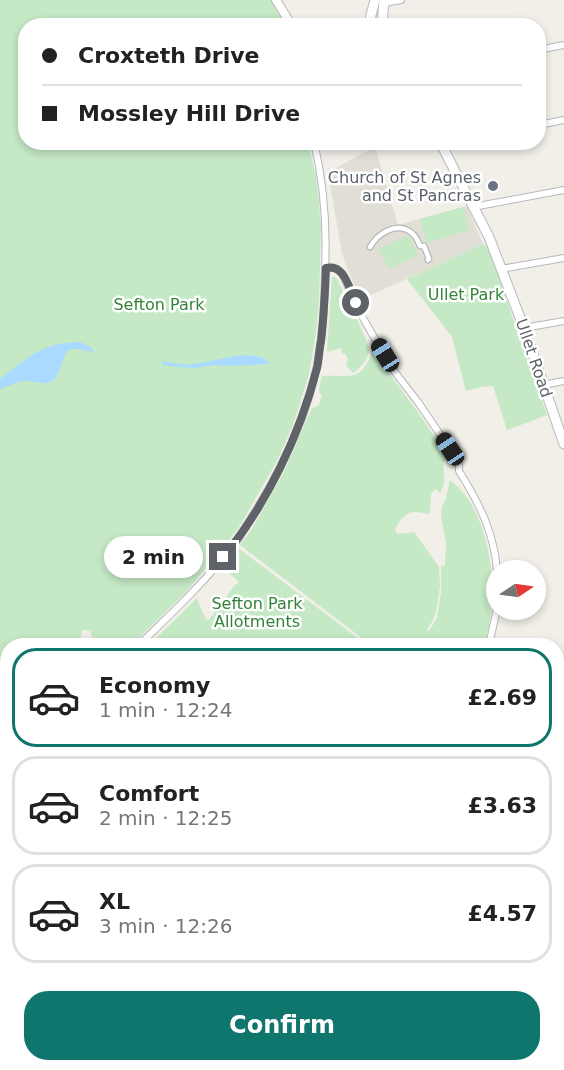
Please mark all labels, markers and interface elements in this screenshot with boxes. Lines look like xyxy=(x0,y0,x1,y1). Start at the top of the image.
text: Croxteth Drive xyxy=(78,43,260,68)
text: Mossley Hill Drive xyxy=(78,101,300,126)
place label: Church of St Agnes and St Pancras xyxy=(328,168,481,205)
marker: Church of St Agnes and St Pancras xyxy=(486,179,500,193)
park label: Ullet Park xyxy=(428,285,505,304)
route start xyxy=(342,289,369,316)
park label: Sefton Park xyxy=(113,295,205,314)
street label: Ullet Road xyxy=(512,316,556,400)
car xyxy=(368,335,402,375)
car xyxy=(432,429,468,469)
callout: 2 min xyxy=(103,536,202,578)
route end xyxy=(209,543,236,570)
text: 2 min xyxy=(122,545,185,569)
north arrow xyxy=(486,560,546,620)
map controls xyxy=(486,560,546,620)
park label: Sefton Park Allotments xyxy=(211,594,303,631)
icon: car xyxy=(27,671,81,725)
text: Economy xyxy=(99,673,210,698)
text: £2.69 xyxy=(467,685,537,710)
text: 1 min · 12:24 xyxy=(99,698,233,722)
icon: car xyxy=(27,779,81,833)
text: Comfort xyxy=(99,781,199,806)
text: £3.63 xyxy=(467,793,537,818)
text: 2 min · 12:25 xyxy=(99,806,233,830)
icon: car xyxy=(27,887,81,941)
text: XL xyxy=(99,889,130,914)
text: £4.57 xyxy=(467,901,537,926)
text: 3 min · 12:26 xyxy=(99,914,233,938)
button: Confirm xyxy=(24,991,540,1060)

